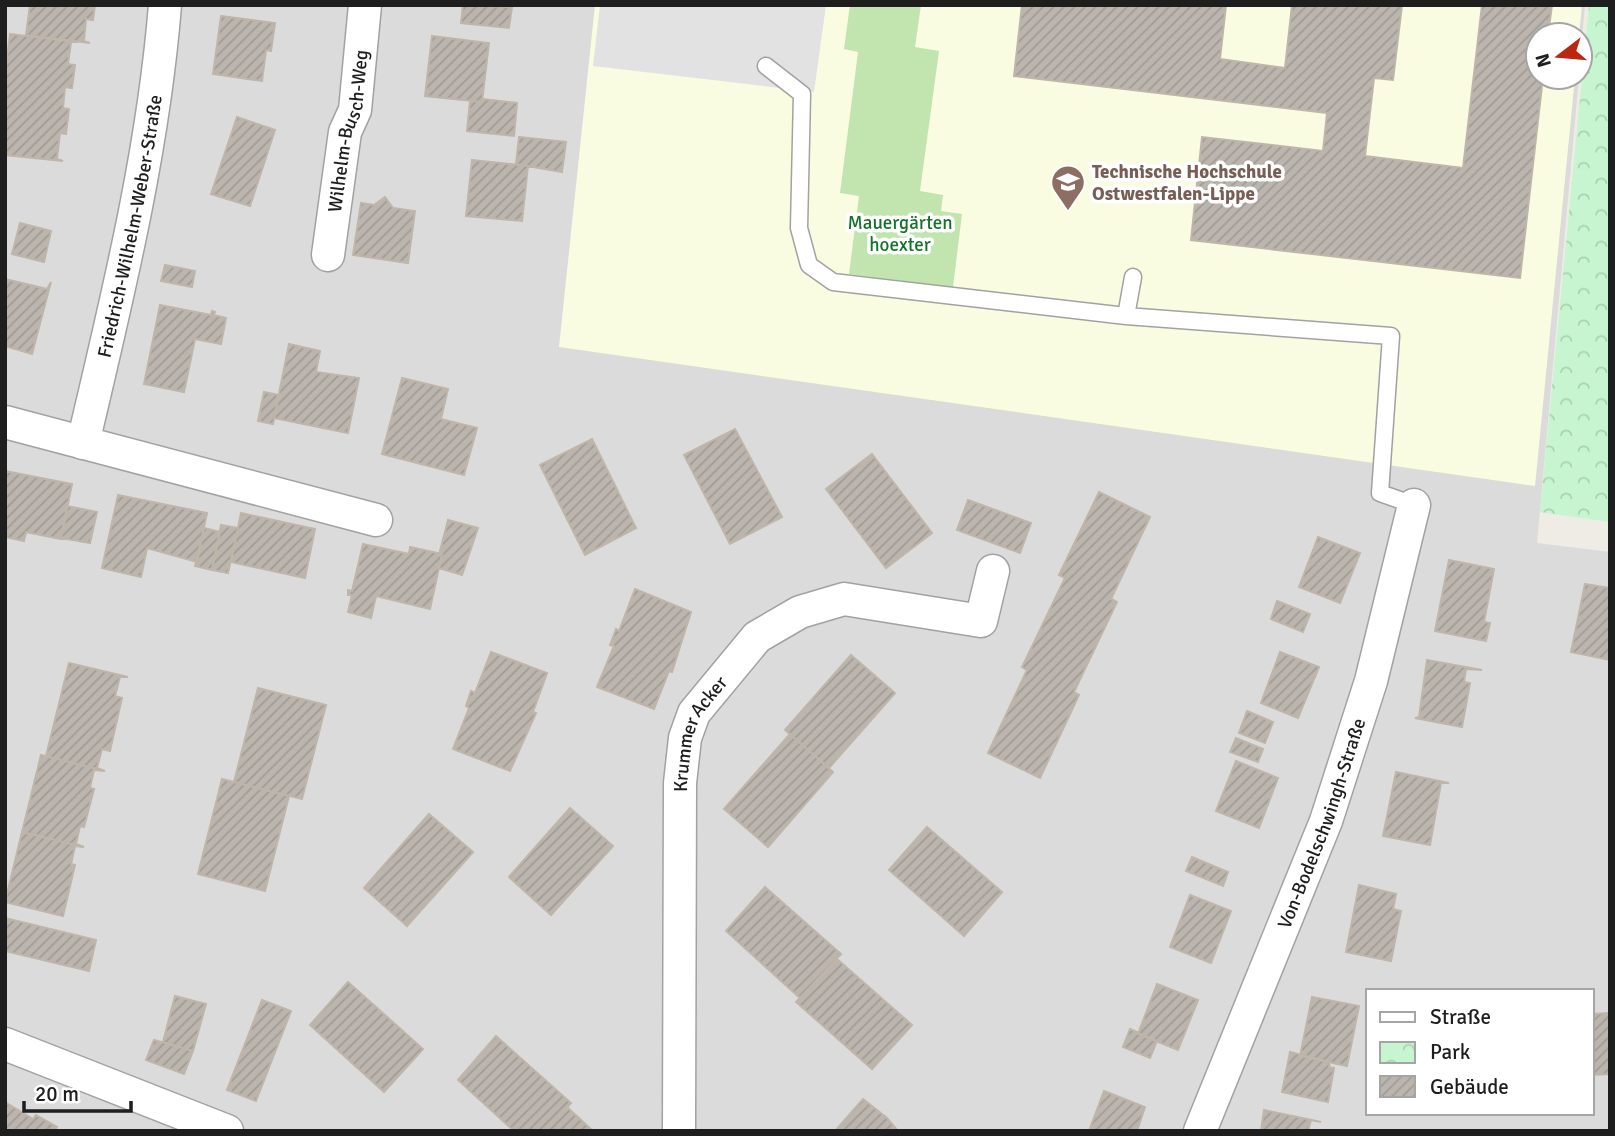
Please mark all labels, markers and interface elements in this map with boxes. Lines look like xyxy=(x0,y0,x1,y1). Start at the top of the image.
north arrow xyxy=(1524,21,1594,91)
street label: Wilhelm-Busch-Weg xyxy=(323,49,374,214)
text: N xyxy=(1530,51,1557,70)
street label: Friedrich-Wilhelm-Weber-Straße xyxy=(92,93,168,360)
place label: Technische Hochschule Ostwestfalen-Lippe xyxy=(1092,160,1282,206)
school or university icon: Technische Hochschule Ostwestfalen-Lippe xyxy=(1049,163,1087,212)
park label: Mauergärten hoexter xyxy=(847,211,953,257)
street label: Krummer Acker xyxy=(669,671,733,792)
street label: Von-Bodelschwingh-Straße xyxy=(1273,715,1371,932)
legend xyxy=(1366,989,1594,1115)
text: Straße xyxy=(1430,1004,1491,1030)
text: Park xyxy=(1430,1039,1471,1065)
scale bar xyxy=(24,1070,131,1114)
text: Gebäude xyxy=(1430,1074,1509,1100)
text: 20 m xyxy=(35,1081,79,1107)

